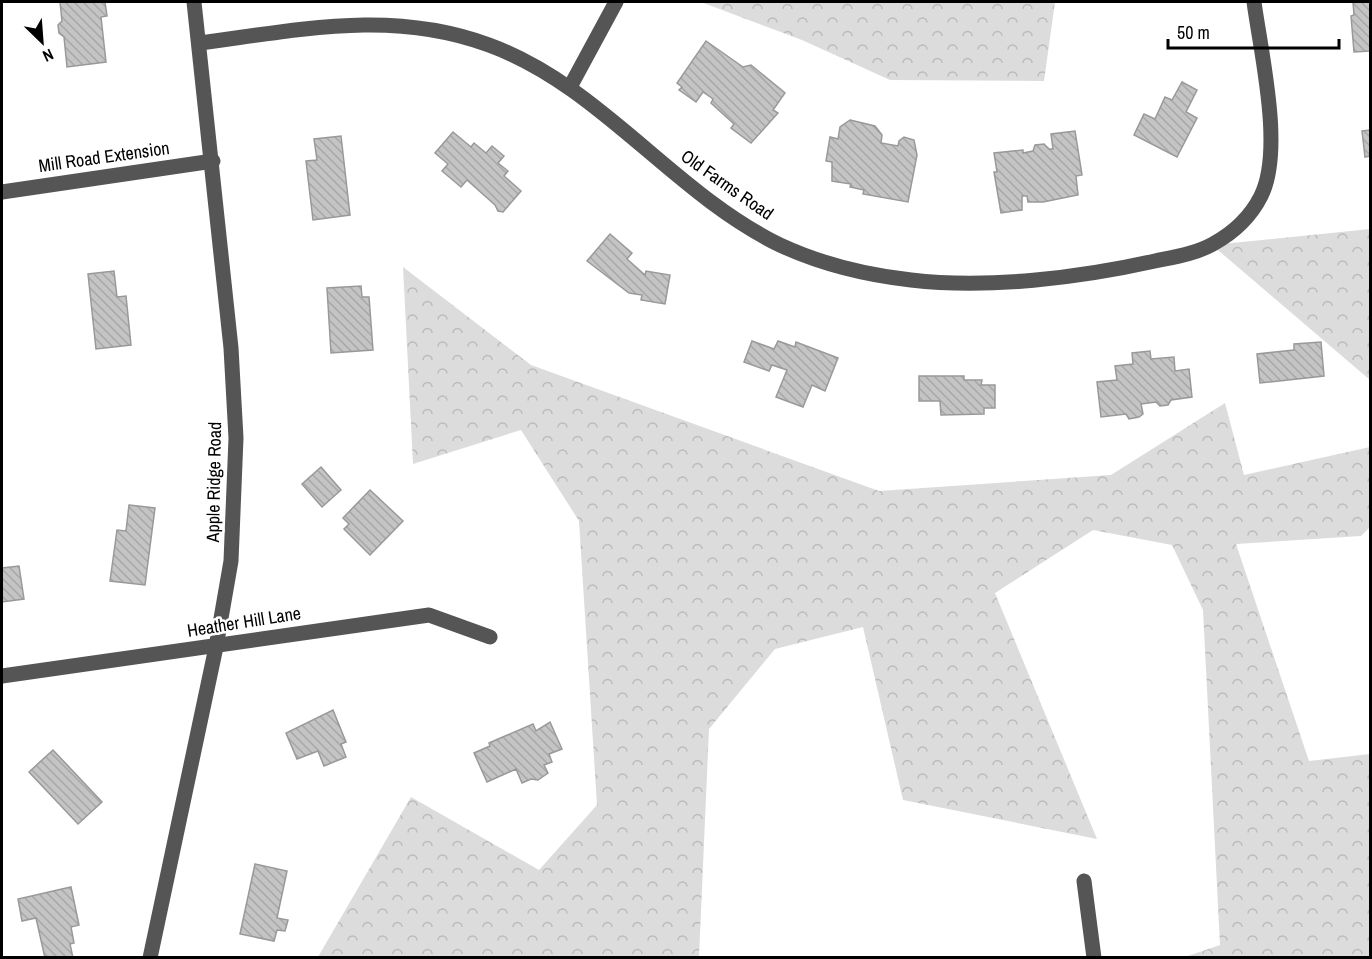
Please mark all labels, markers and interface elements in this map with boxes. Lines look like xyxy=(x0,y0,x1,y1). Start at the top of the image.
north arrow xyxy=(12,12,72,72)
scale bar xyxy=(1168,12,1339,50)
text: 50 m xyxy=(1177,20,1210,45)
text: N xyxy=(39,44,57,68)
street label: Mill Road Extension xyxy=(37,135,171,178)
street label: Old Farms Road xyxy=(676,144,779,226)
street label: Apple Ridge Road xyxy=(200,421,227,544)
street label: Heather Hill Lane xyxy=(185,600,303,643)

